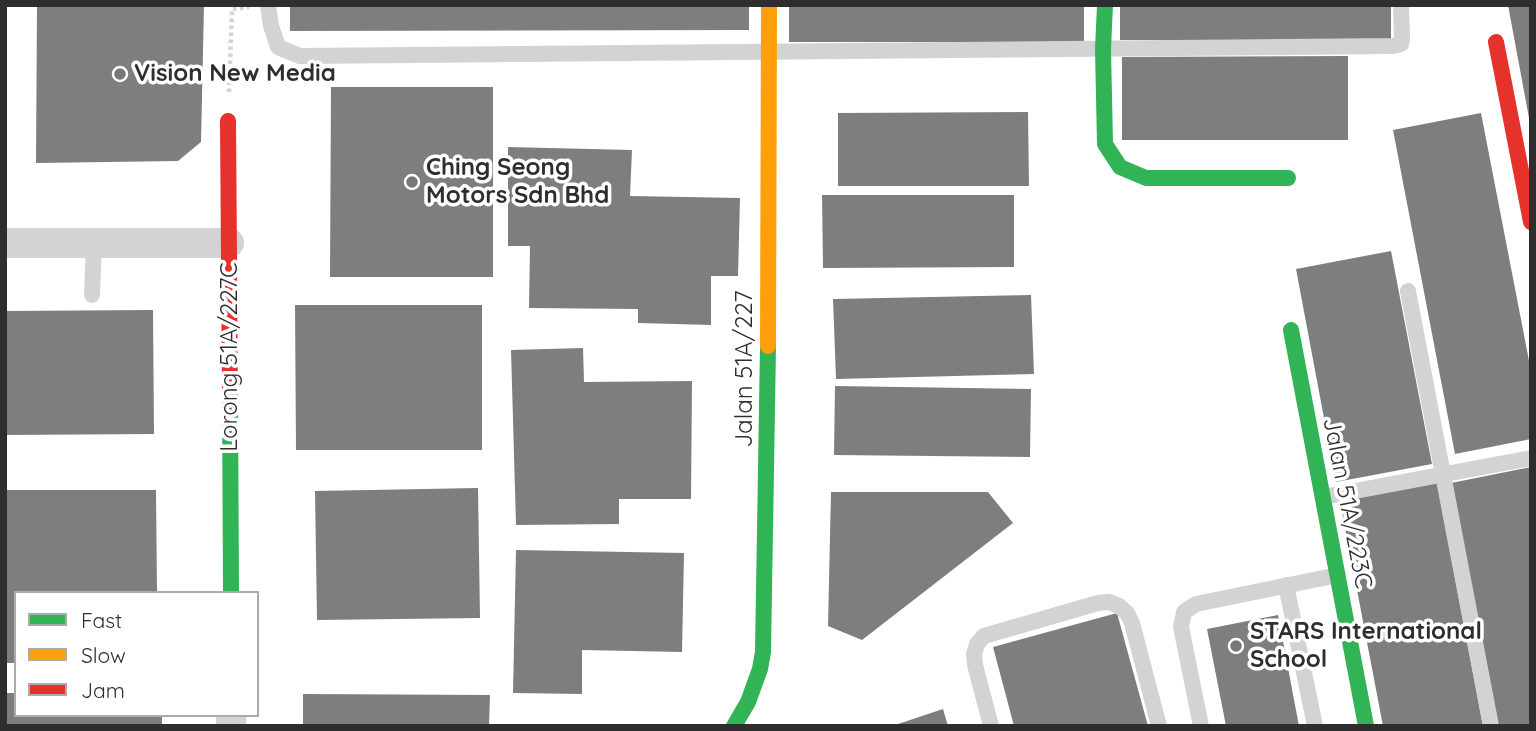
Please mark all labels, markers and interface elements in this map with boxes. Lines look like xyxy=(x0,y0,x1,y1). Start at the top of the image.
place label: Vision New Media xyxy=(134,60,336,88)
marker: Vision New Media xyxy=(112,66,128,82)
place label: Ching Seong Motors Sdn Bhd xyxy=(426,154,609,210)
marker: Ching Seong Motors Sdn Bhd xyxy=(404,174,420,190)
street label: Lorong 51A/227C xyxy=(216,262,244,452)
street label: Jalan 51A/227 xyxy=(731,290,759,448)
street label: Jalan 51A/223C xyxy=(1316,415,1378,591)
legend xyxy=(14,591,259,717)
text: Fast xyxy=(81,607,122,633)
place label: STARS International School xyxy=(1250,618,1482,674)
marker: STARS International School xyxy=(1228,638,1244,654)
text: Slow xyxy=(81,642,126,668)
text: Jam xyxy=(81,677,125,703)

